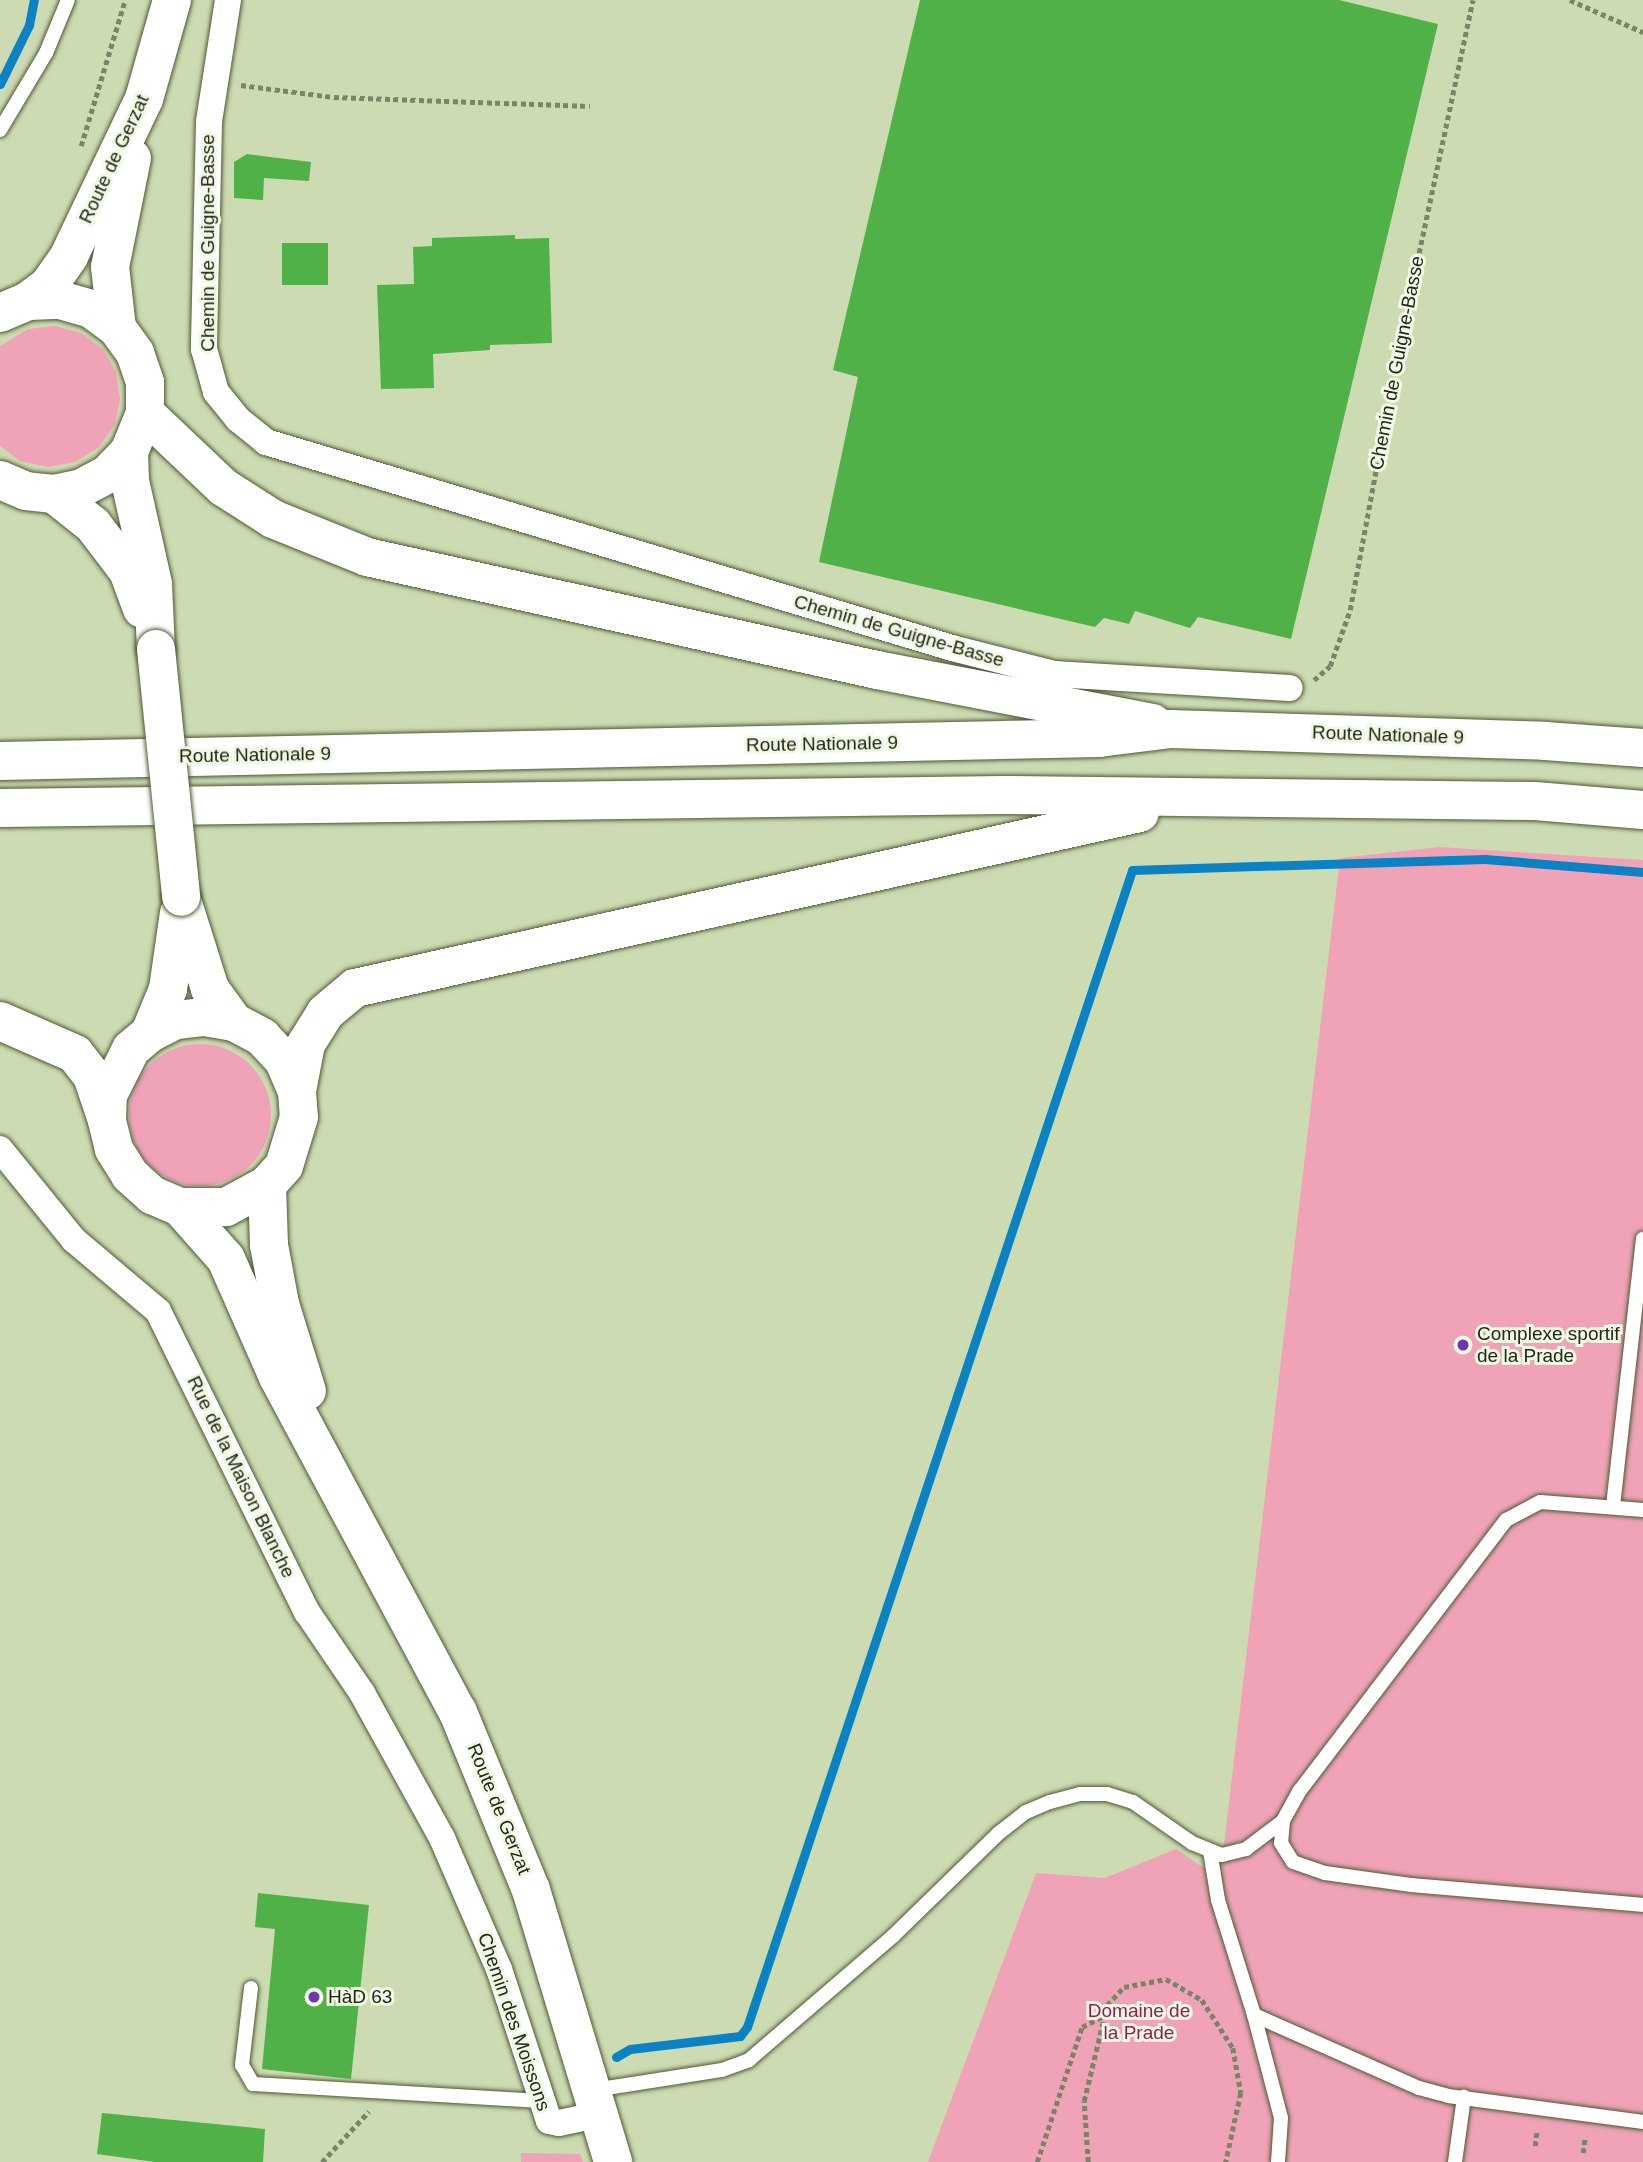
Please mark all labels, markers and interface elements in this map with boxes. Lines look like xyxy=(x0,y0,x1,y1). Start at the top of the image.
street label: Route de Gerzat xyxy=(74,91,154,227)
street label: Chemin de Guigne-Basse xyxy=(197,134,219,352)
street label: Chemin de Guigne-Basse xyxy=(1365,254,1429,472)
street label: Chemin de Guigne-Basse xyxy=(791,590,1007,672)
street label: Route Nationale 9 xyxy=(1312,721,1464,749)
street label: Route Nationale 9 xyxy=(746,731,898,757)
street label: Route Nationale 9 xyxy=(179,742,331,768)
place label: Complexe sportif de la Prade xyxy=(1477,1323,1620,1367)
marker: Complexe sportif de la Prade xyxy=(1455,1337,1471,1353)
street label: Rue de la Maison Blanche xyxy=(182,1372,300,1582)
street label: Route de Gerzat xyxy=(462,1740,536,1878)
street label: Chemin des Moissons xyxy=(473,1930,555,2114)
place label: HàD 63 xyxy=(328,1986,392,2008)
marker: HàD 63 xyxy=(306,1989,322,2005)
park label: Domaine de la Prade xyxy=(1088,2000,1190,2044)

